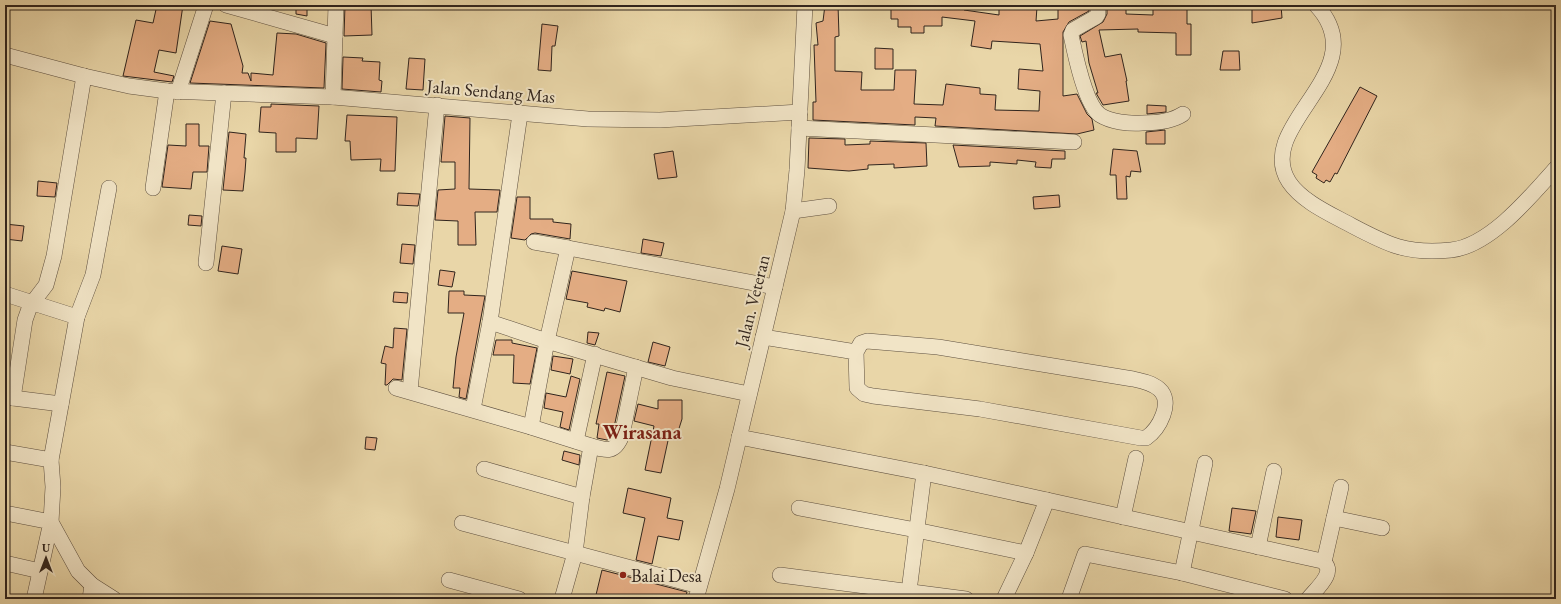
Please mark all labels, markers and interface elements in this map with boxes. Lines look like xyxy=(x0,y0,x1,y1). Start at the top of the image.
street label: Jalan Sendang Mas xyxy=(424,74,556,108)
street label: Jalan. Veteran xyxy=(729,252,775,352)
district label: Wirasana xyxy=(603,419,682,445)
north arrow xyxy=(26,538,66,578)
text: U xyxy=(42,541,51,555)
place label: Balai Desa xyxy=(631,564,703,587)
marker: Balai Desa xyxy=(618,570,628,580)

